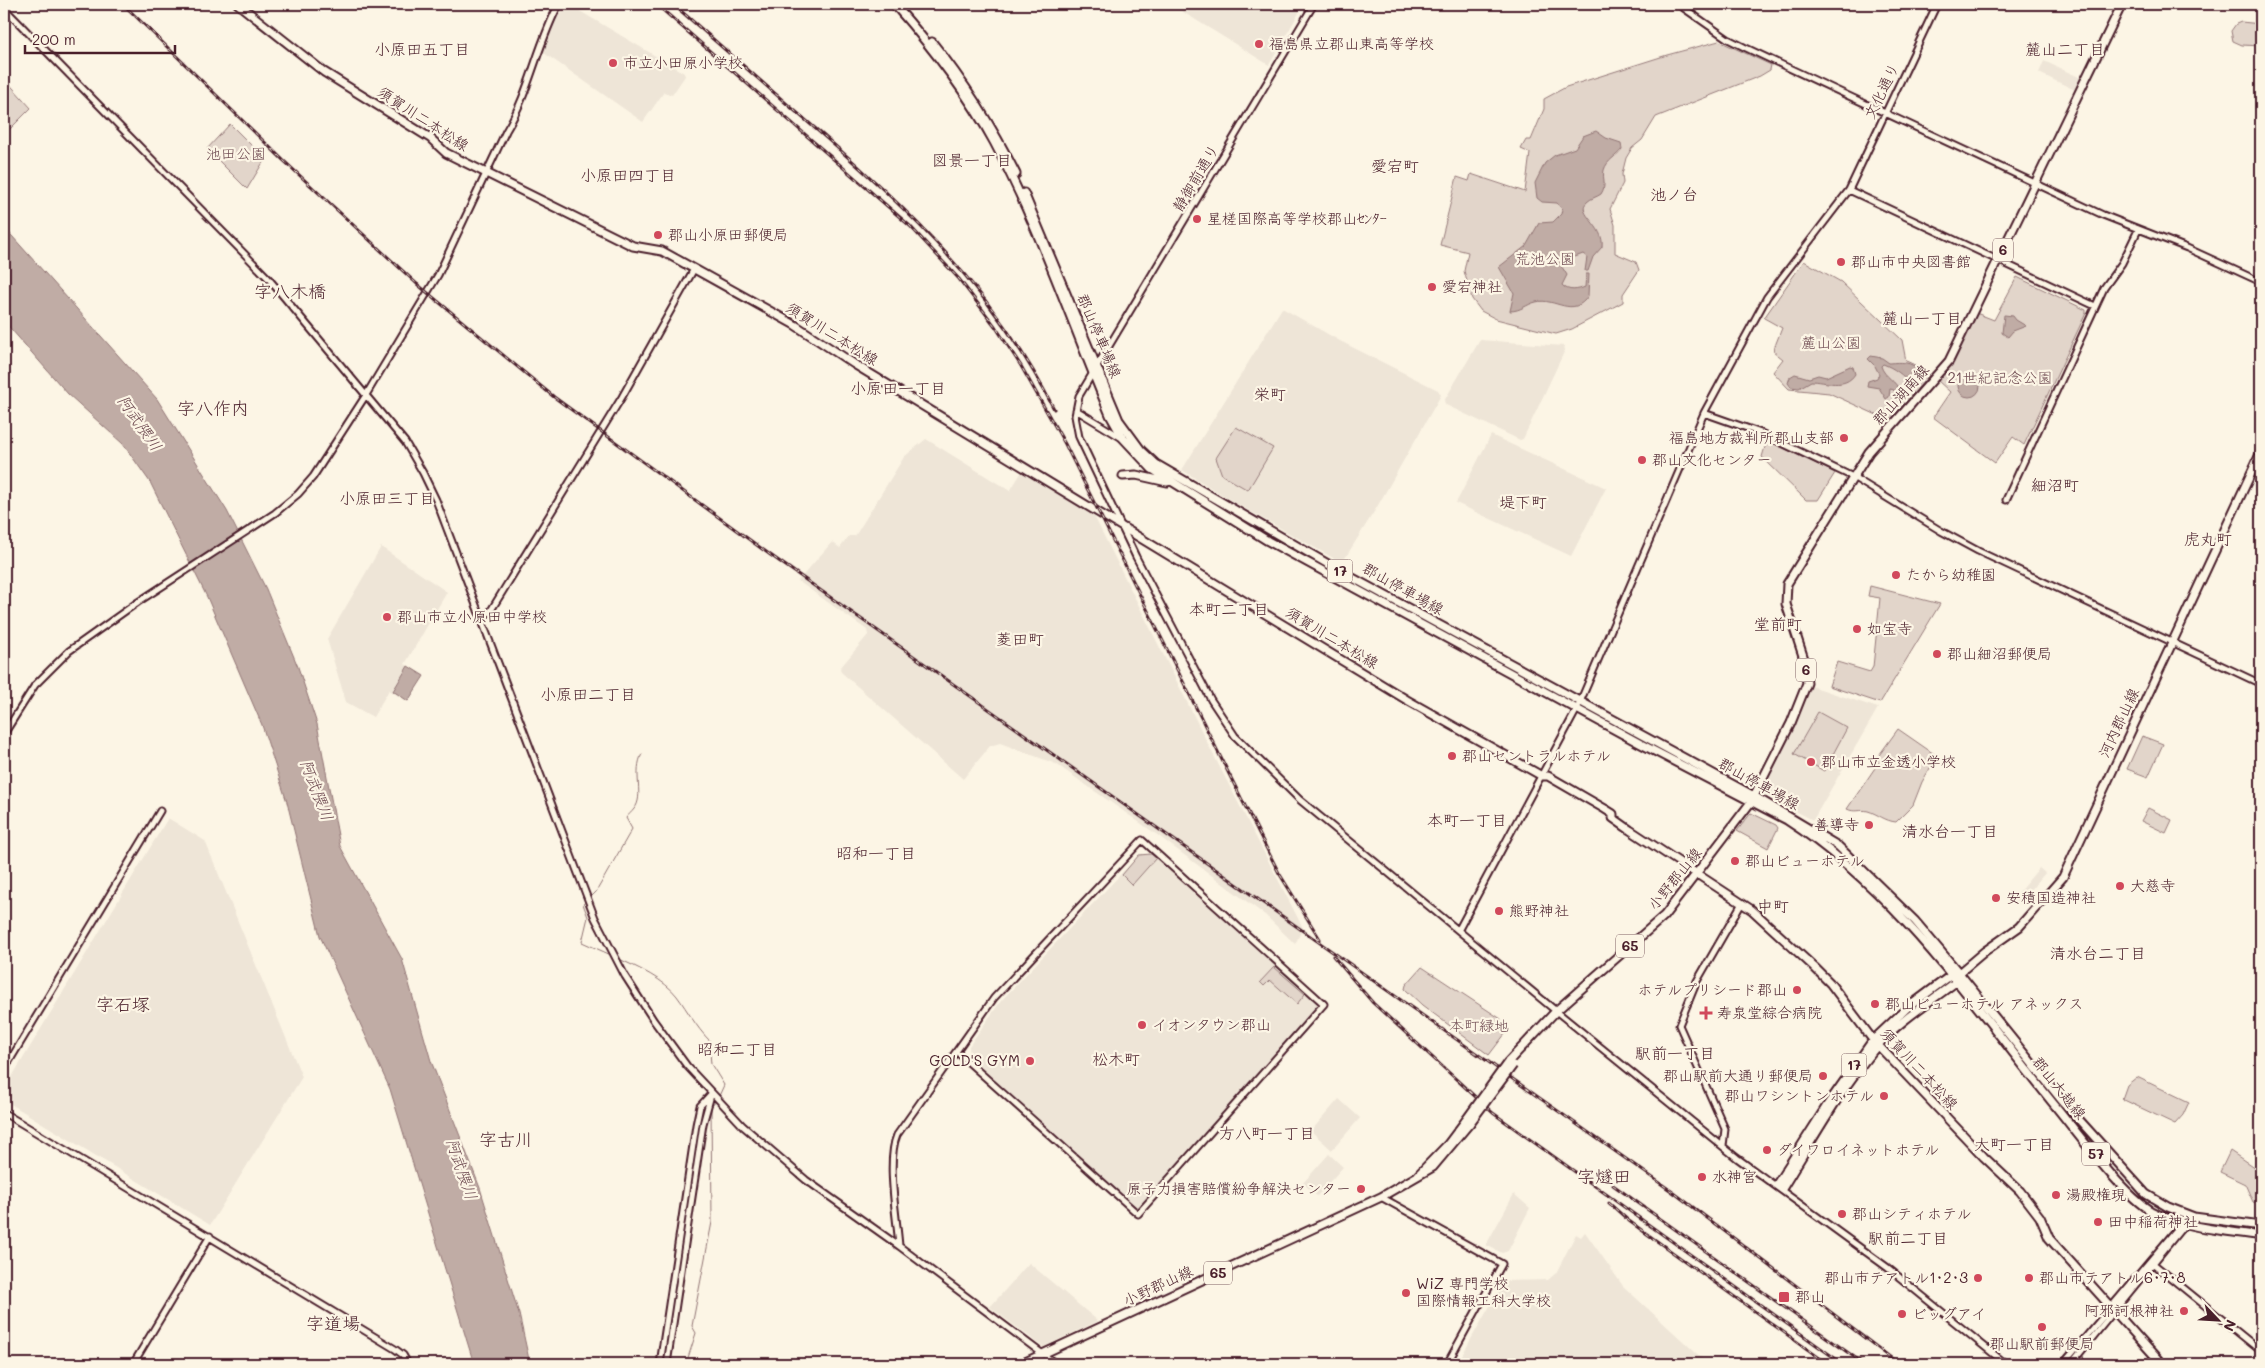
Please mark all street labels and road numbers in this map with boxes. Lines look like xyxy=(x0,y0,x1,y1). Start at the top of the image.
street label: 文化通り xyxy=(1859,59,1903,122)
street label: 須賀川二本松線 xyxy=(374,81,473,155)
street label: 静御前通り xyxy=(1167,140,1223,215)
road number: 6 xyxy=(1993,238,2013,262)
street label: 郡山停車場線 xyxy=(1073,290,1127,381)
street label: 須賀川二本松線 xyxy=(783,297,882,369)
street label: 郡山湖南線 xyxy=(1868,360,1933,429)
street label: 郡山停車場線 xyxy=(1359,558,1448,619)
road number: 17 xyxy=(1328,560,1352,582)
street label: 須賀川二本松線 xyxy=(1282,602,1383,673)
road number: 6 xyxy=(1796,658,1816,682)
street label: 河内郡山線 xyxy=(2093,684,2143,761)
street label: 郡山停車場線 xyxy=(1715,753,1804,814)
street label: 小野郡山線 xyxy=(1643,843,1706,914)
road number: 65 xyxy=(1616,934,1644,958)
street label: 須賀川二本松線 xyxy=(1877,1023,1963,1114)
street label: 郡山大越線 xyxy=(2028,1052,2091,1123)
road number: 17 xyxy=(1842,1054,1866,1076)
road number: 57 xyxy=(2082,1142,2110,1166)
street label: 小野郡山線 xyxy=(1119,1260,1196,1310)
road number: 65 xyxy=(1204,1262,1232,1284)

